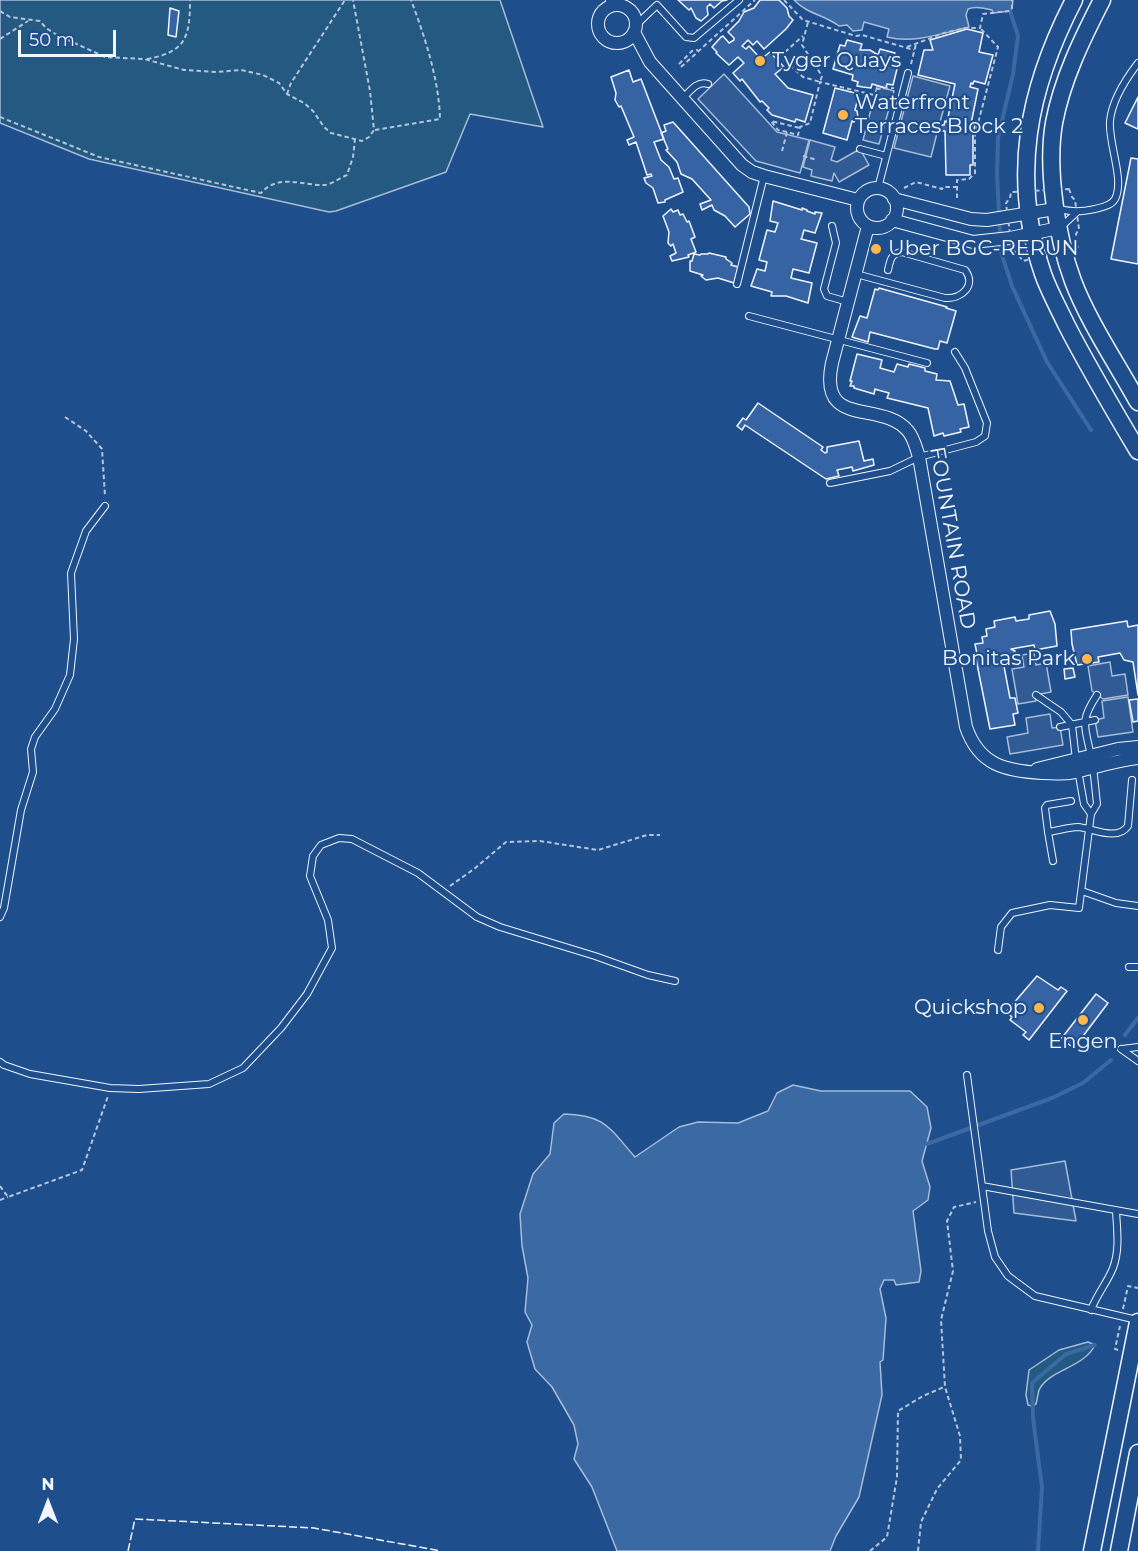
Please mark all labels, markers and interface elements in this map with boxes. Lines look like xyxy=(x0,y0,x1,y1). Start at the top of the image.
scale bar xyxy=(21,18,118,56)
text: 50 m xyxy=(29,29,75,51)
place label: Tyger Quays xyxy=(772,48,901,74)
marker: Tyger Quays xyxy=(753,54,767,68)
place label: Waterfront Terraces Block 2 xyxy=(855,90,1023,140)
marker: Waterfront Terraces Block 2 xyxy=(836,108,850,122)
place label: Uber BGC-RERUN xyxy=(888,236,1079,262)
marker: Uber BGC-RERUN xyxy=(869,242,883,256)
street label: FOUNTAIN ROAD xyxy=(924,445,980,631)
place label: Bonitas Park xyxy=(942,646,1075,672)
marker: Bonitas Park xyxy=(1080,652,1094,666)
place label: Quickshop xyxy=(914,995,1027,1021)
marker: Quickshop xyxy=(1032,1001,1046,1015)
marker: Engen xyxy=(1076,1013,1090,1027)
place label: Engen xyxy=(1048,1029,1118,1055)
north arrow xyxy=(18,1473,78,1533)
text: N xyxy=(42,1475,54,1494)

